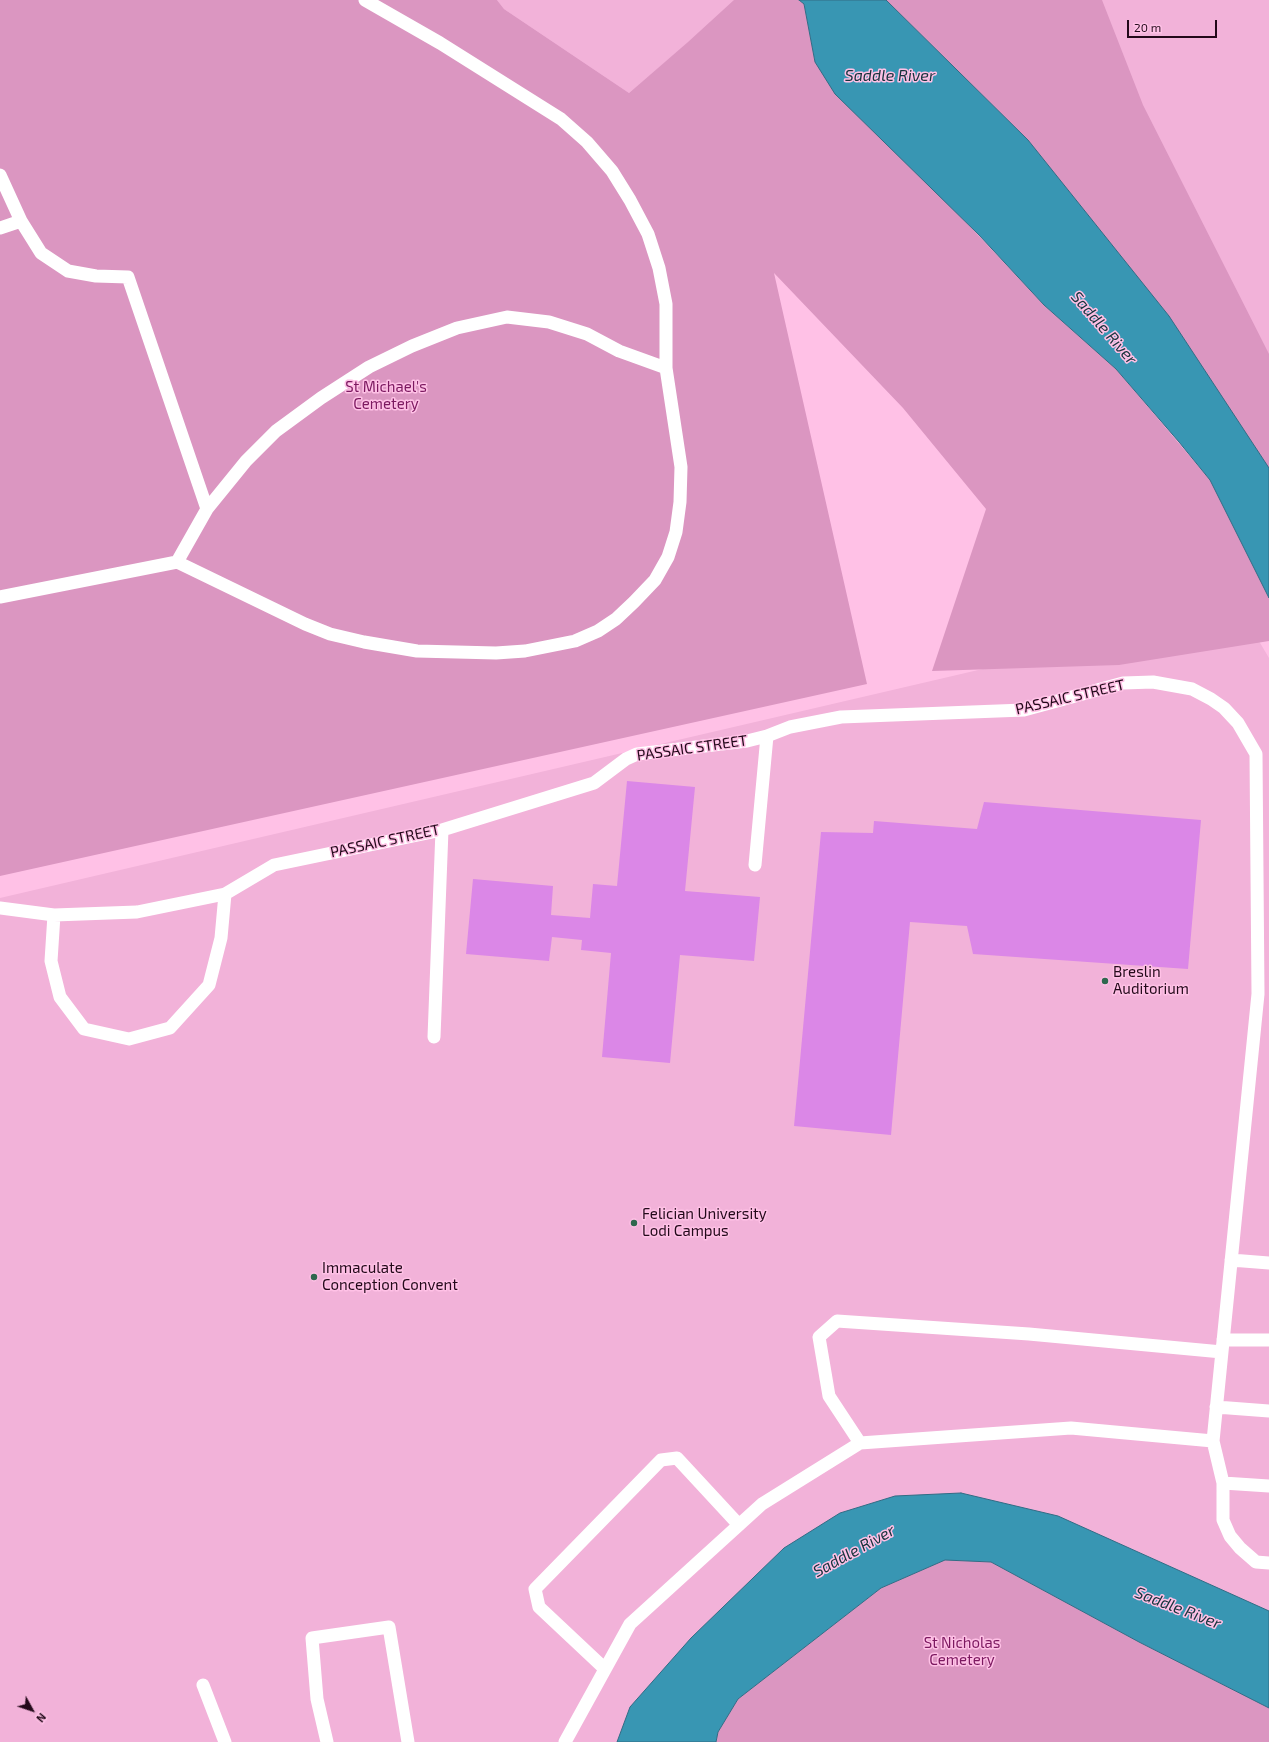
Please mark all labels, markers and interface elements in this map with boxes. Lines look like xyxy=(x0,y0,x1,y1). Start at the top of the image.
scale bar xyxy=(1129,12,1219,38)
text: 20 m xyxy=(1134,20,1161,34)
water label: Saddle River xyxy=(845,66,935,86)
water label: Saddle River xyxy=(1067,288,1141,368)
park label: St Michael's Cemetery xyxy=(345,378,427,413)
street label: PASSAIC STREET xyxy=(1014,676,1126,718)
street label: PASSAIC STREET xyxy=(636,731,748,765)
street label: PASSAIC STREET xyxy=(329,821,441,861)
place label: Breslin Auditorium xyxy=(1113,963,1189,998)
marker: Breslin Auditorium xyxy=(1100,976,1110,986)
place label: Felician University Lodi Campus xyxy=(642,1205,767,1240)
marker: Felician University Lodi Campus xyxy=(629,1218,639,1228)
place label: Immaculate Conception Convent xyxy=(322,1259,458,1294)
marker: Immaculate Conception Convent xyxy=(309,1272,319,1282)
water label: Saddle River xyxy=(810,1521,898,1581)
water label: Saddle River xyxy=(1132,1583,1224,1633)
park label: St Nicholas Cemetery xyxy=(924,1634,1000,1669)
north arrow xyxy=(12,1690,52,1730)
text: N xyxy=(34,1711,49,1725)

